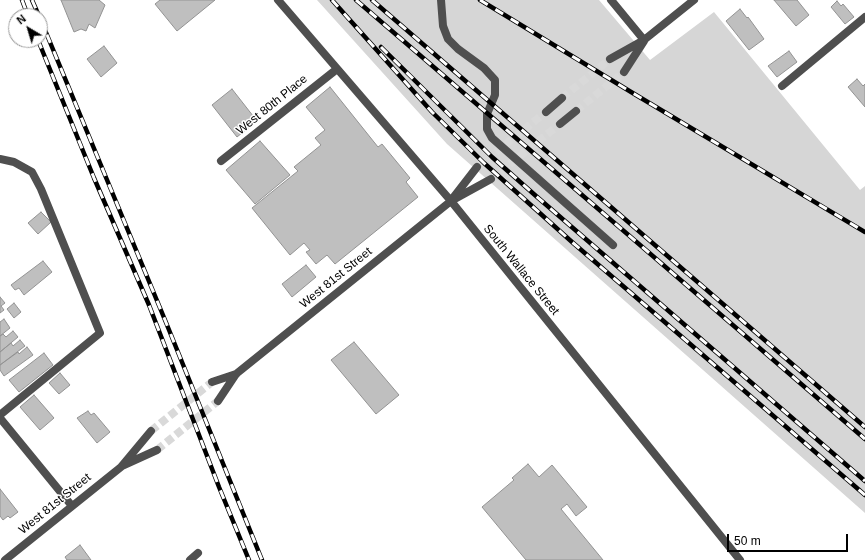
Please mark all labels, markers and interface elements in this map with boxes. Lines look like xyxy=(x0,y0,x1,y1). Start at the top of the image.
north arrow xyxy=(8,8,48,48)
text: N xyxy=(14,12,28,27)
street label: West 80th Place xyxy=(234,72,310,138)
street label: South Wallace Street xyxy=(480,222,562,318)
street label: West 81st Street xyxy=(297,245,375,311)
street label: West 81st Street xyxy=(16,471,94,537)
scale bar xyxy=(729,526,850,552)
text: 50 m xyxy=(734,534,761,548)

